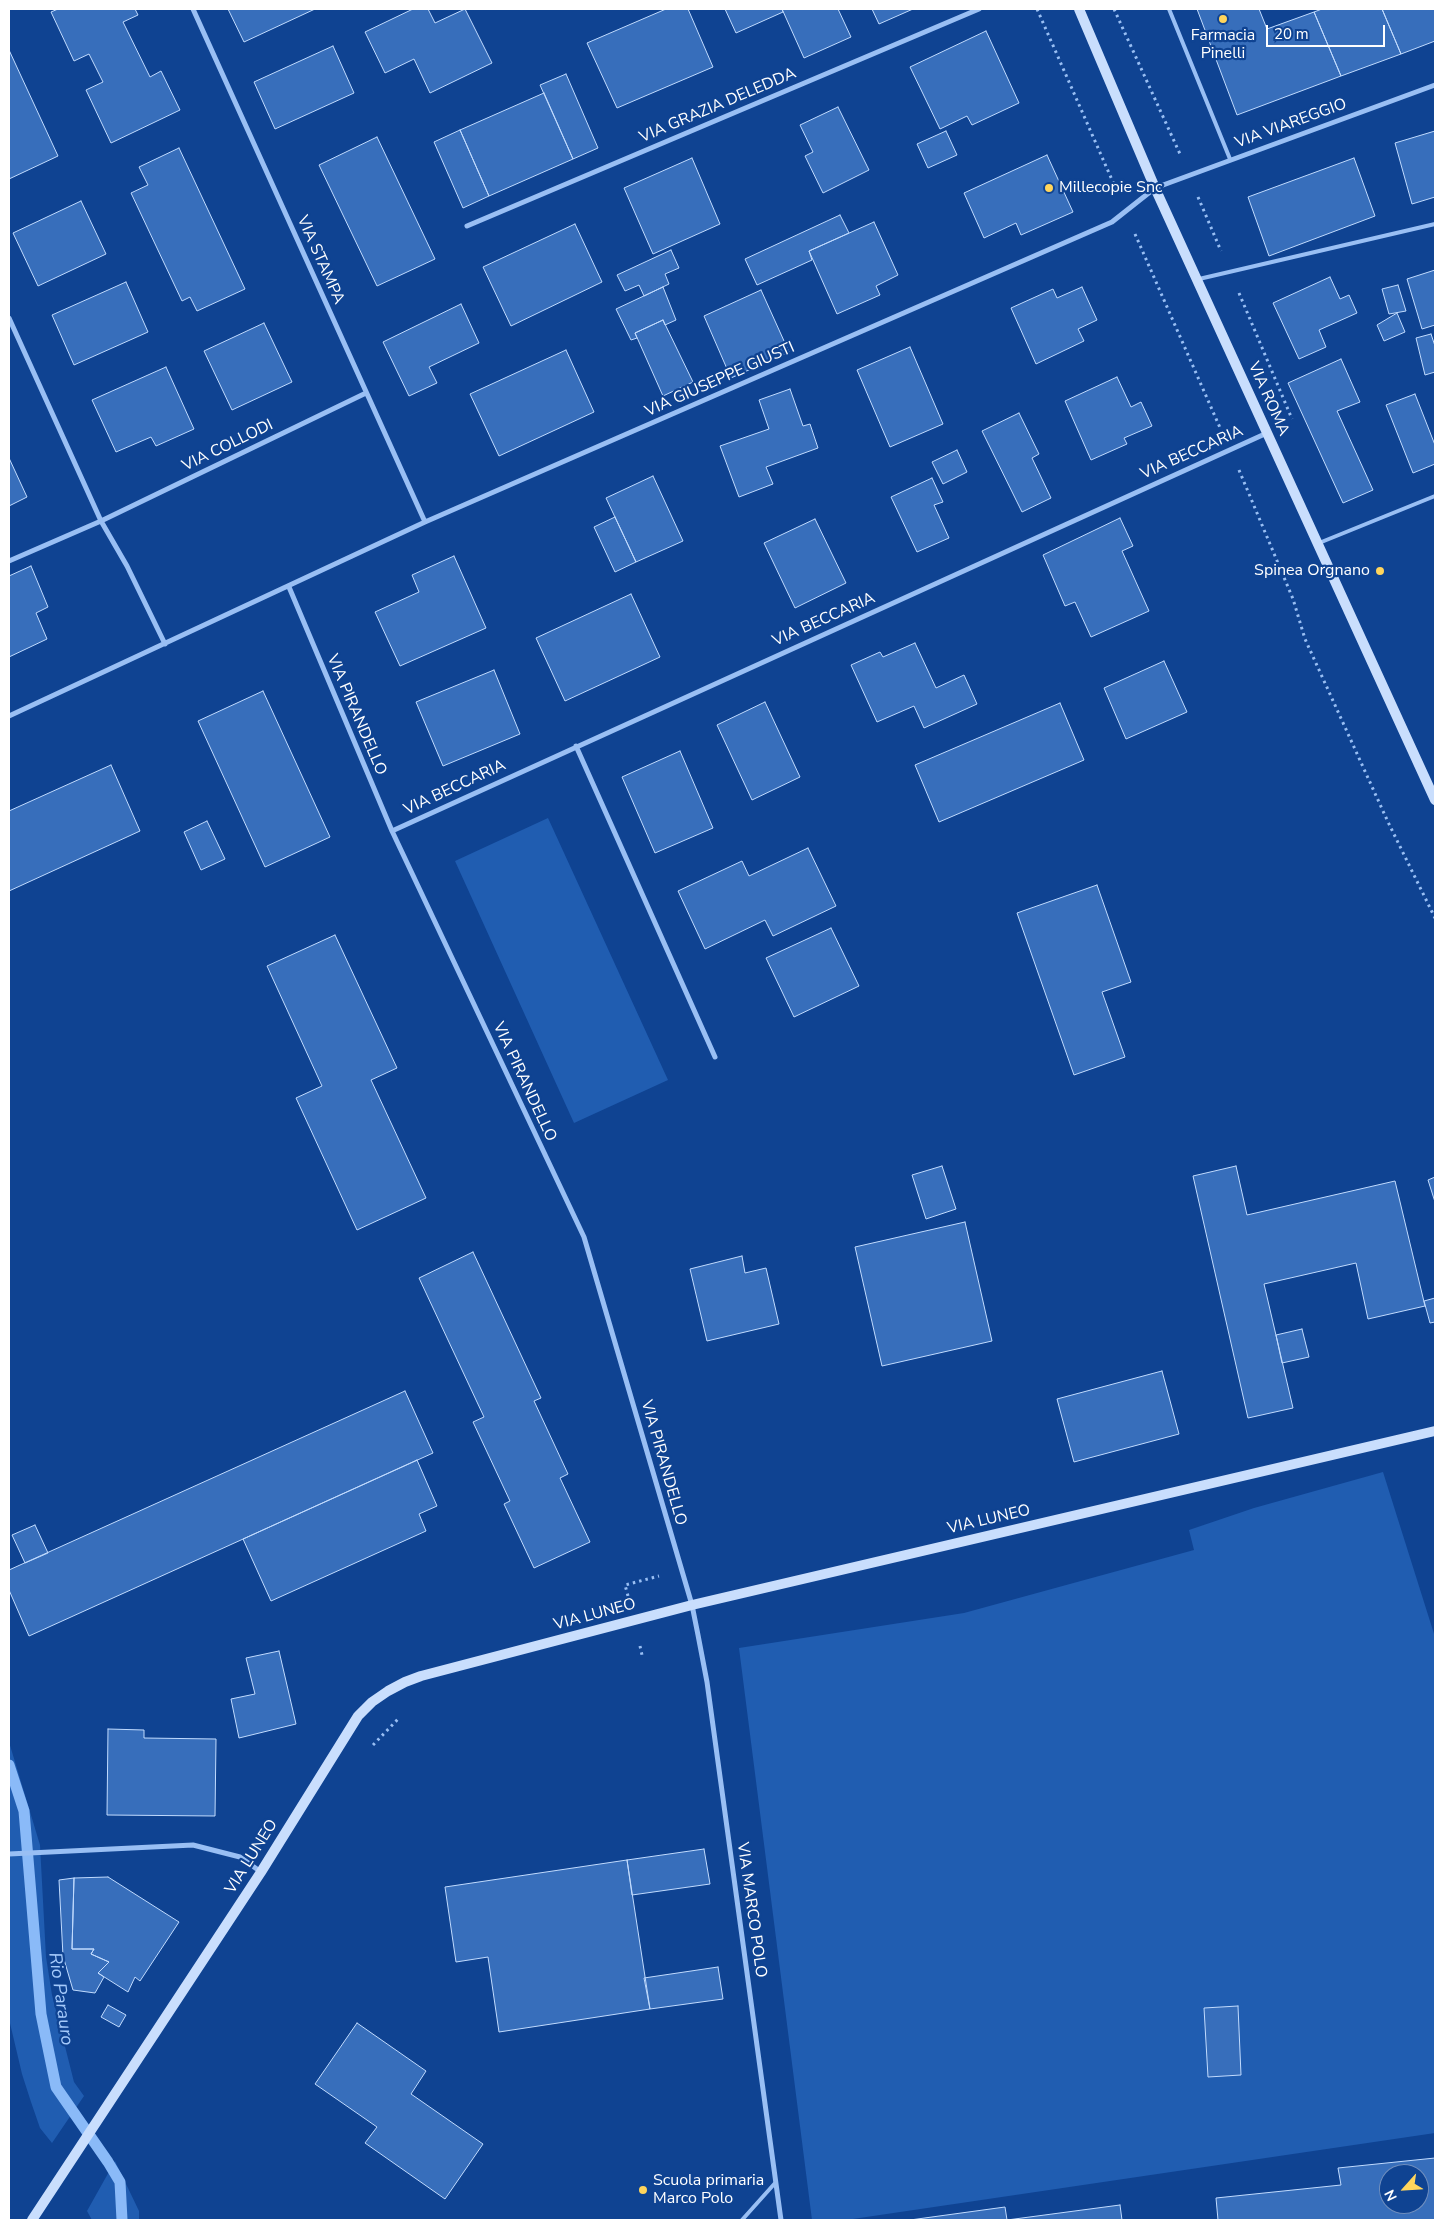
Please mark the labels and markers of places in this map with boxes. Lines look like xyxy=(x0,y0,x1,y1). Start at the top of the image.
marker: Farmacia Pinelli xyxy=(1217,13,1229,25)
place label: Farmacia Pinelli xyxy=(1191,26,1255,64)
place label: Millecopie Snc xyxy=(1059,178,1162,198)
marker: Millecopie Snc xyxy=(1043,182,1055,194)
place label: Spinea Orgnano xyxy=(1254,561,1370,581)
marker: Spinea Orgnano xyxy=(1374,565,1386,577)
place label: Scuola primaria Marco Polo xyxy=(653,2171,764,2209)
marker: Scuola primaria Marco Polo xyxy=(637,2184,649,2196)

